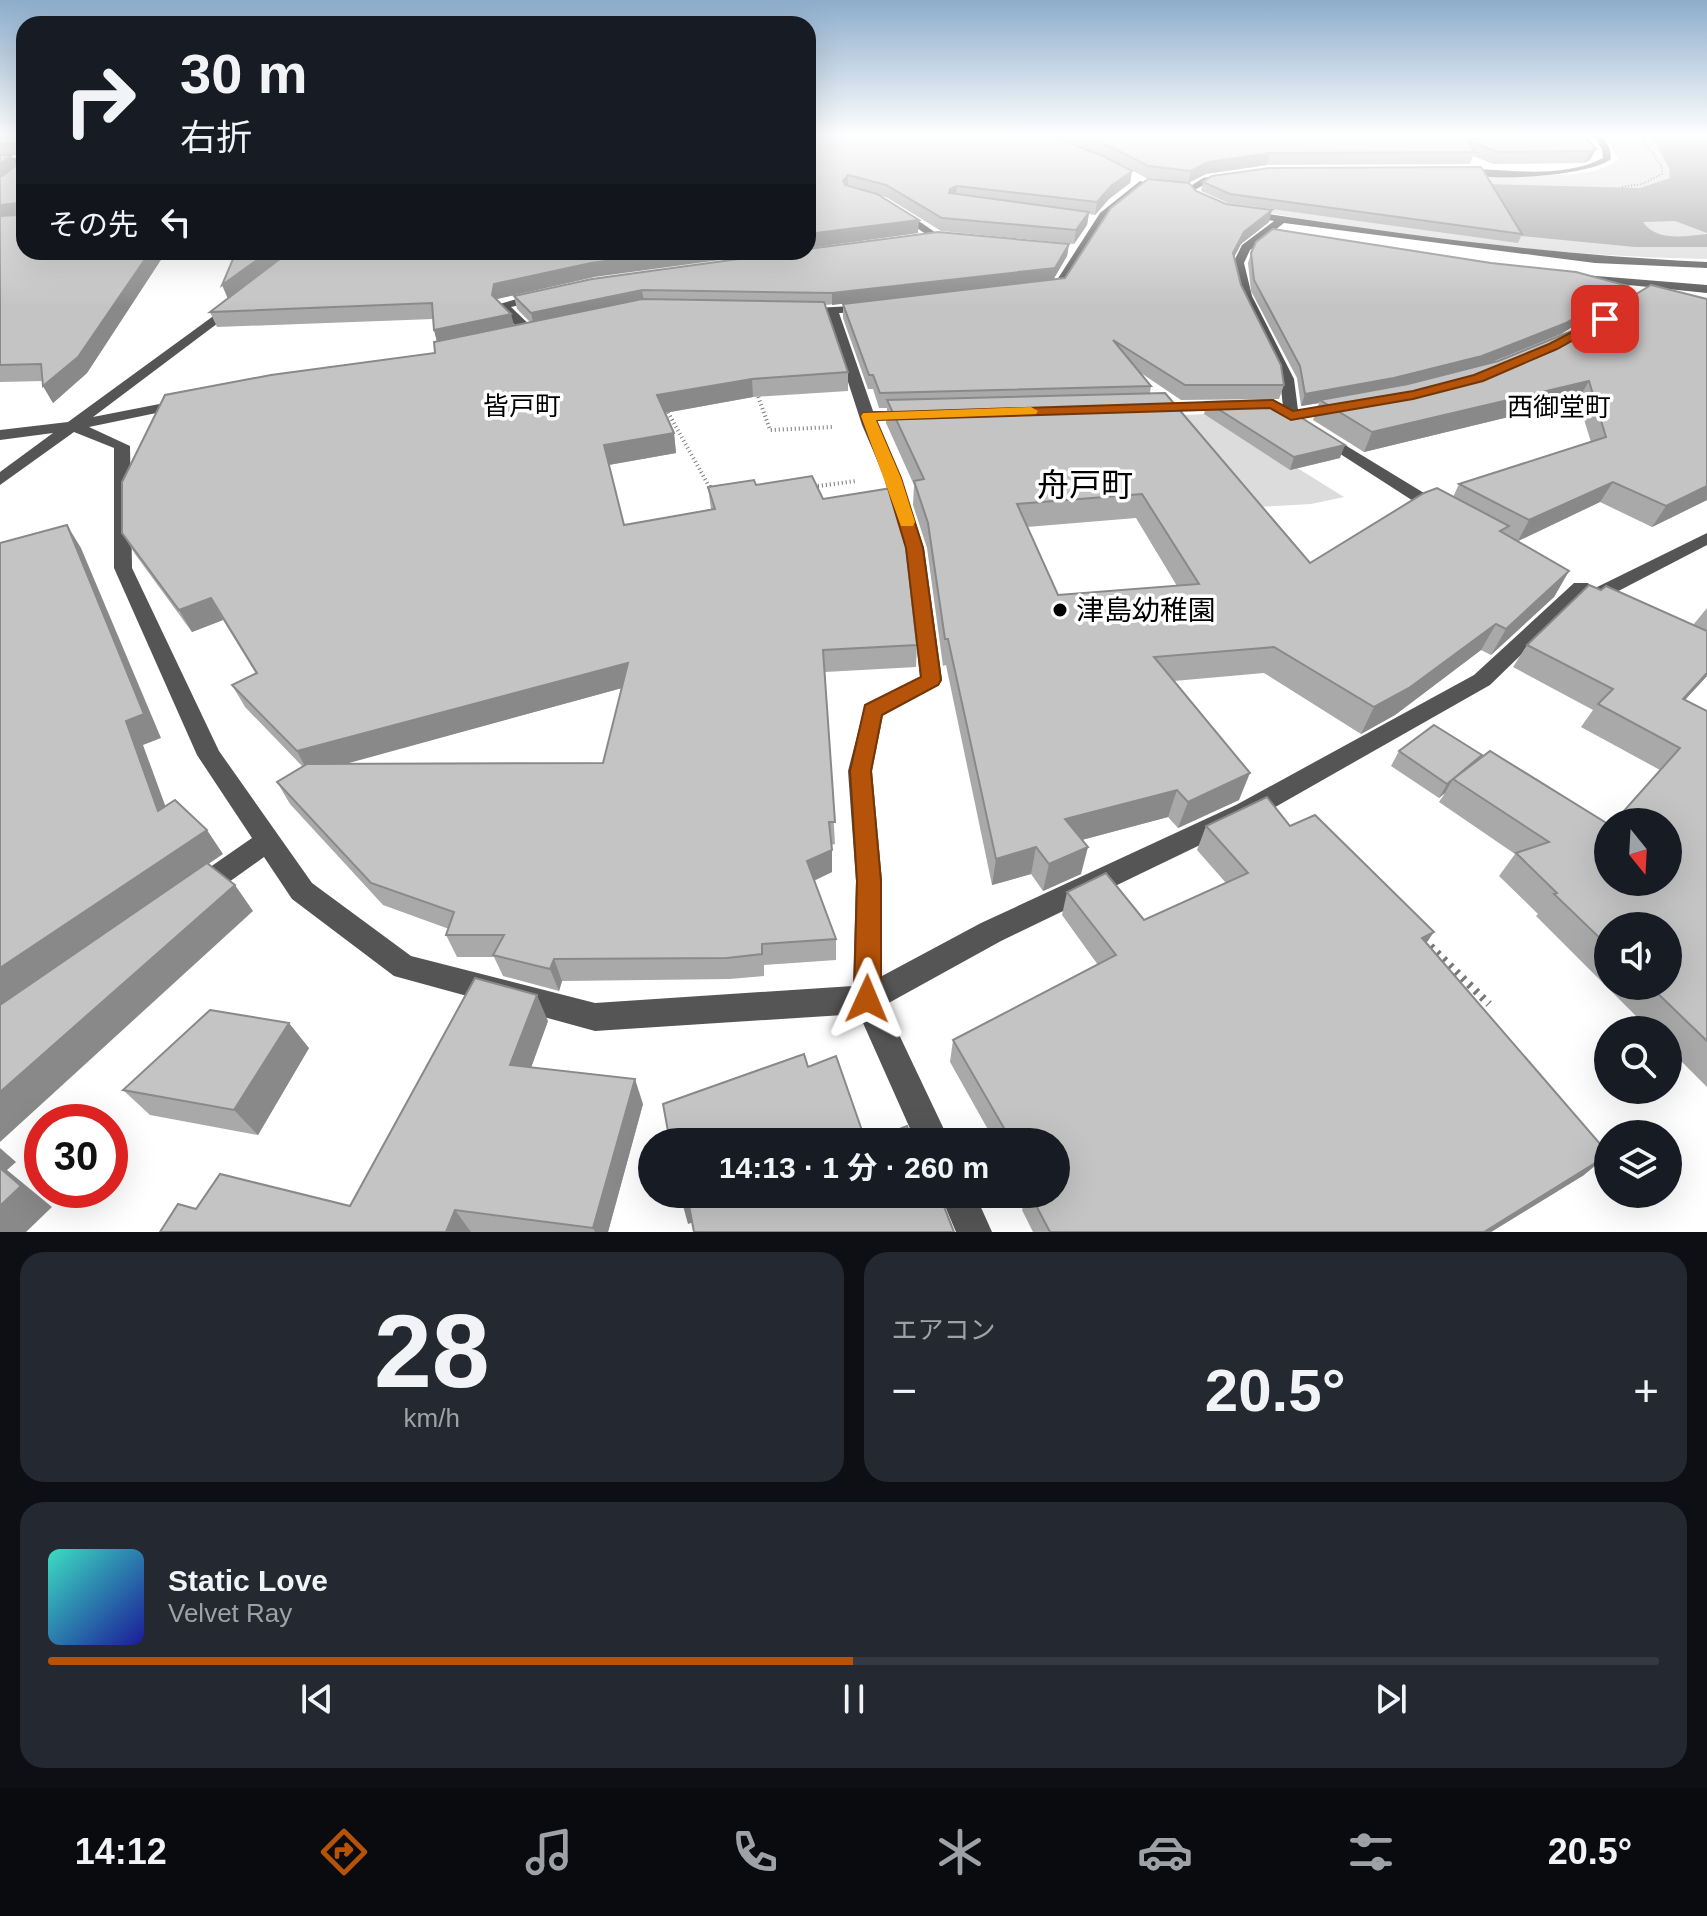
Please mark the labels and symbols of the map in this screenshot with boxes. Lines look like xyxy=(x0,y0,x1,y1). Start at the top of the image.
pin xyxy=(1571,285,1639,353)
district label: 皆戸町 xyxy=(483,391,561,421)
district label: 西御堂町 xyxy=(1507,392,1611,422)
district label: 舟戸町 xyxy=(1037,467,1133,503)
place label: 津島幼稚園 xyxy=(1076,595,1216,626)
marker: 津島幼稚園 xyxy=(1051,601,1069,619)
north arrow xyxy=(1594,808,1682,896)
position arrow xyxy=(825,957,909,1041)
speed limit sign: 30 xyxy=(24,1104,128,1208)

